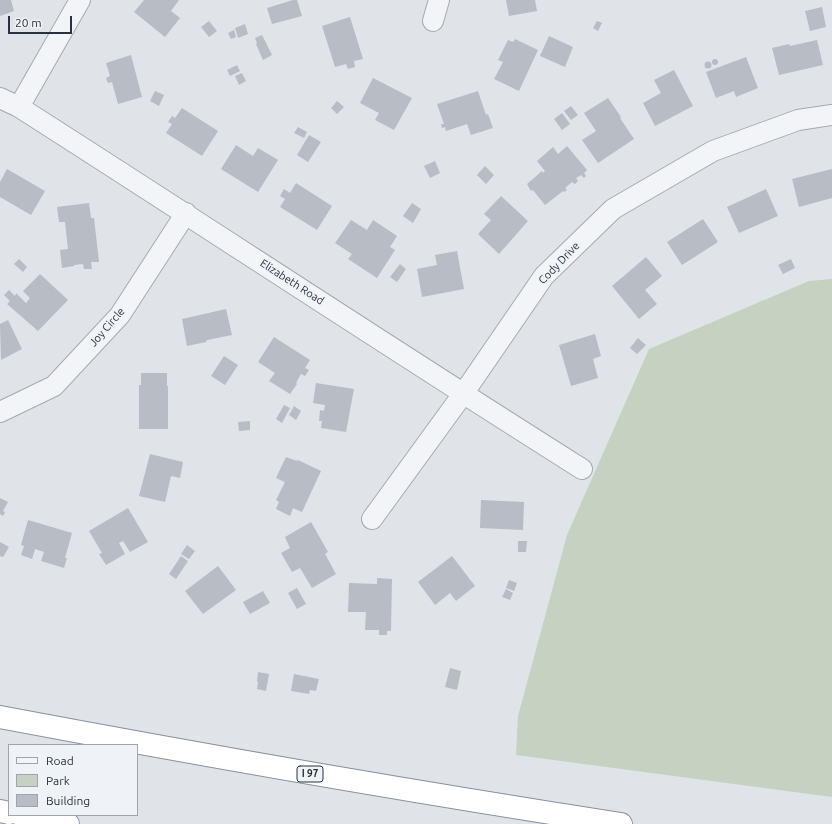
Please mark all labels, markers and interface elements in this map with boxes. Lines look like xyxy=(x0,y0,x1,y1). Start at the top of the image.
scale bar xyxy=(10,8,74,34)
text: 20 m xyxy=(15,16,42,29)
street label: Cody Drive xyxy=(536,239,582,287)
street label: Elizabeth Road xyxy=(258,256,326,308)
street label: Joy Circle xyxy=(87,305,127,349)
legend xyxy=(8,744,138,816)
text: Road xyxy=(46,754,74,767)
road number: I 97 xyxy=(297,766,323,782)
text: Park xyxy=(46,774,70,787)
text: Building xyxy=(46,794,90,807)

